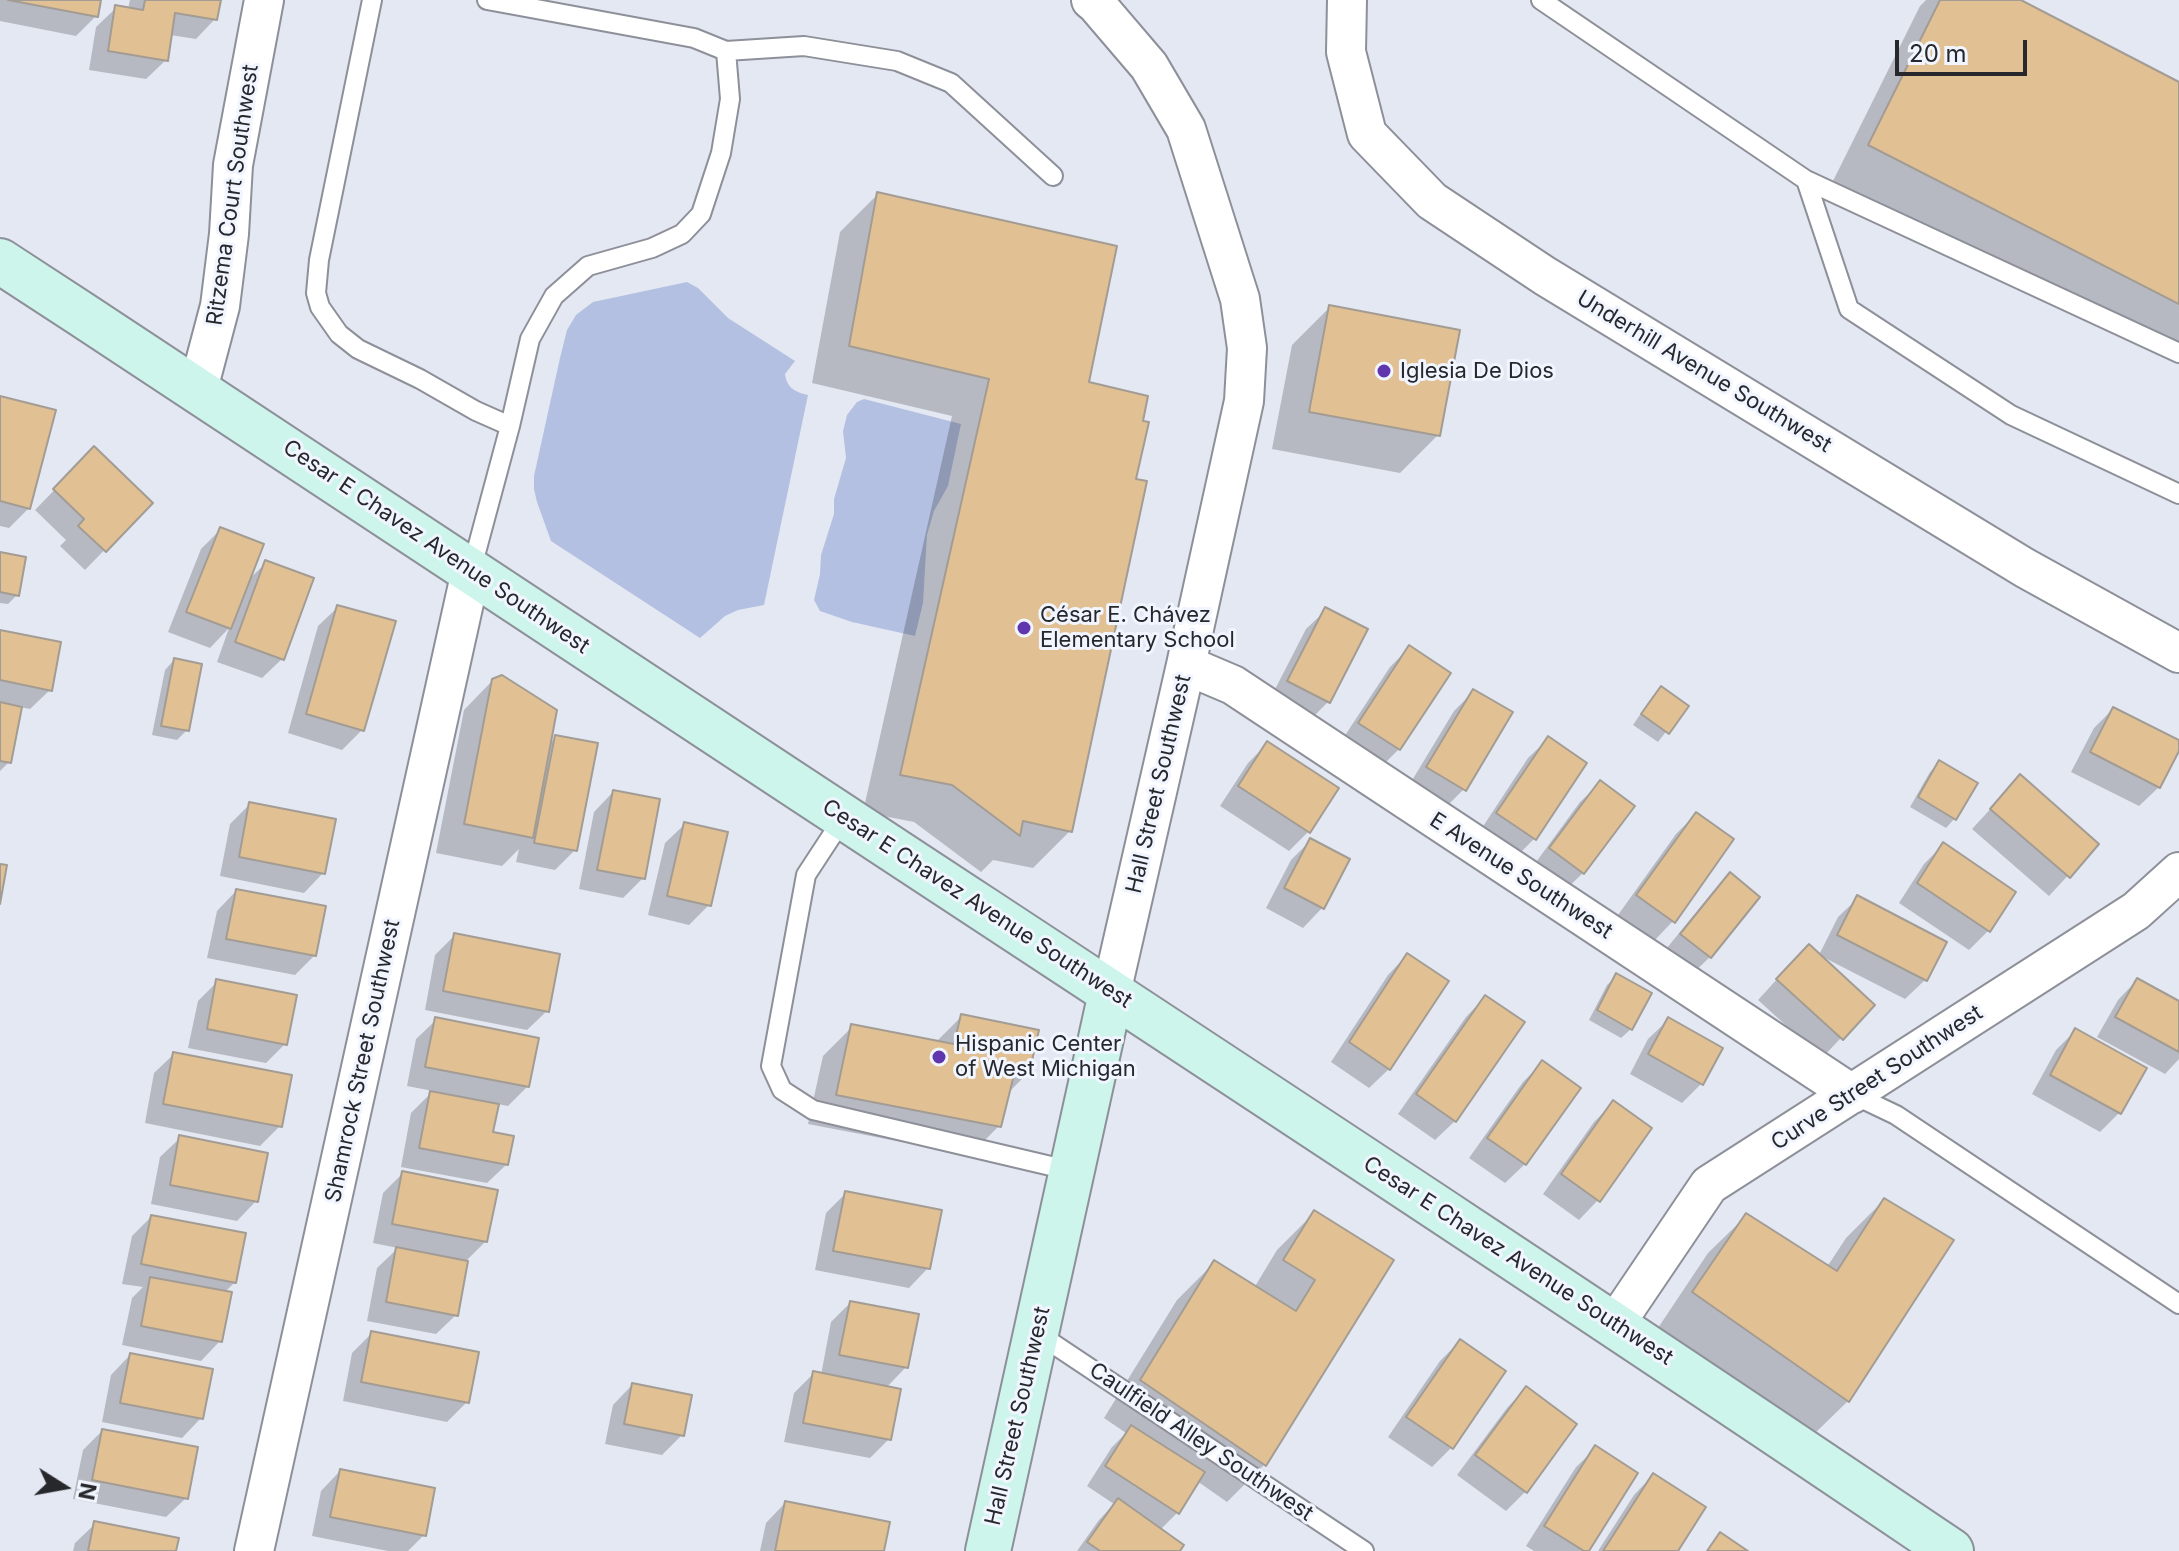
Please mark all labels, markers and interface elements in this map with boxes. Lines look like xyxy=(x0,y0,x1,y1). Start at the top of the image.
scale bar xyxy=(1899,24,2031,74)
text: 20 m xyxy=(1909,39,1967,68)
street label: Ritzema Court Southwest xyxy=(202,63,264,327)
street label: Underhill Avenue Southwest xyxy=(1572,285,1836,459)
place label: Iglesia De Dios xyxy=(1400,358,1554,384)
marker: Iglesia De Dios xyxy=(1375,362,1393,380)
street label: Cesar E Chavez Avenue Southwest xyxy=(278,434,594,660)
place label: César E. Chávez Elementary School xyxy=(1040,602,1235,654)
marker: César E. Chávez Elementary School xyxy=(1015,619,1033,637)
street label: Hall Street Southwest xyxy=(1121,672,1197,896)
street label: Cesar E Chavez Avenue Southwest xyxy=(817,794,1137,1014)
street label: E Avenue Southwest xyxy=(1425,807,1617,945)
street label: Shamrock Street Southwest xyxy=(320,917,406,1205)
street label: Curve Street Southwest xyxy=(1766,1000,1988,1156)
place label: Hispanic Center of West Michigan xyxy=(955,1031,1136,1082)
marker: Hispanic Center of West Michigan xyxy=(930,1048,948,1066)
street label: Cesar E Chavez Avenue Southwest xyxy=(1358,1151,1678,1371)
street label: Hall Street Southwest xyxy=(980,1304,1056,1528)
street label: Caulfield Alley Southwest xyxy=(1084,1357,1318,1527)
north arrow xyxy=(24,1447,104,1527)
text: N xyxy=(73,1481,102,1502)

